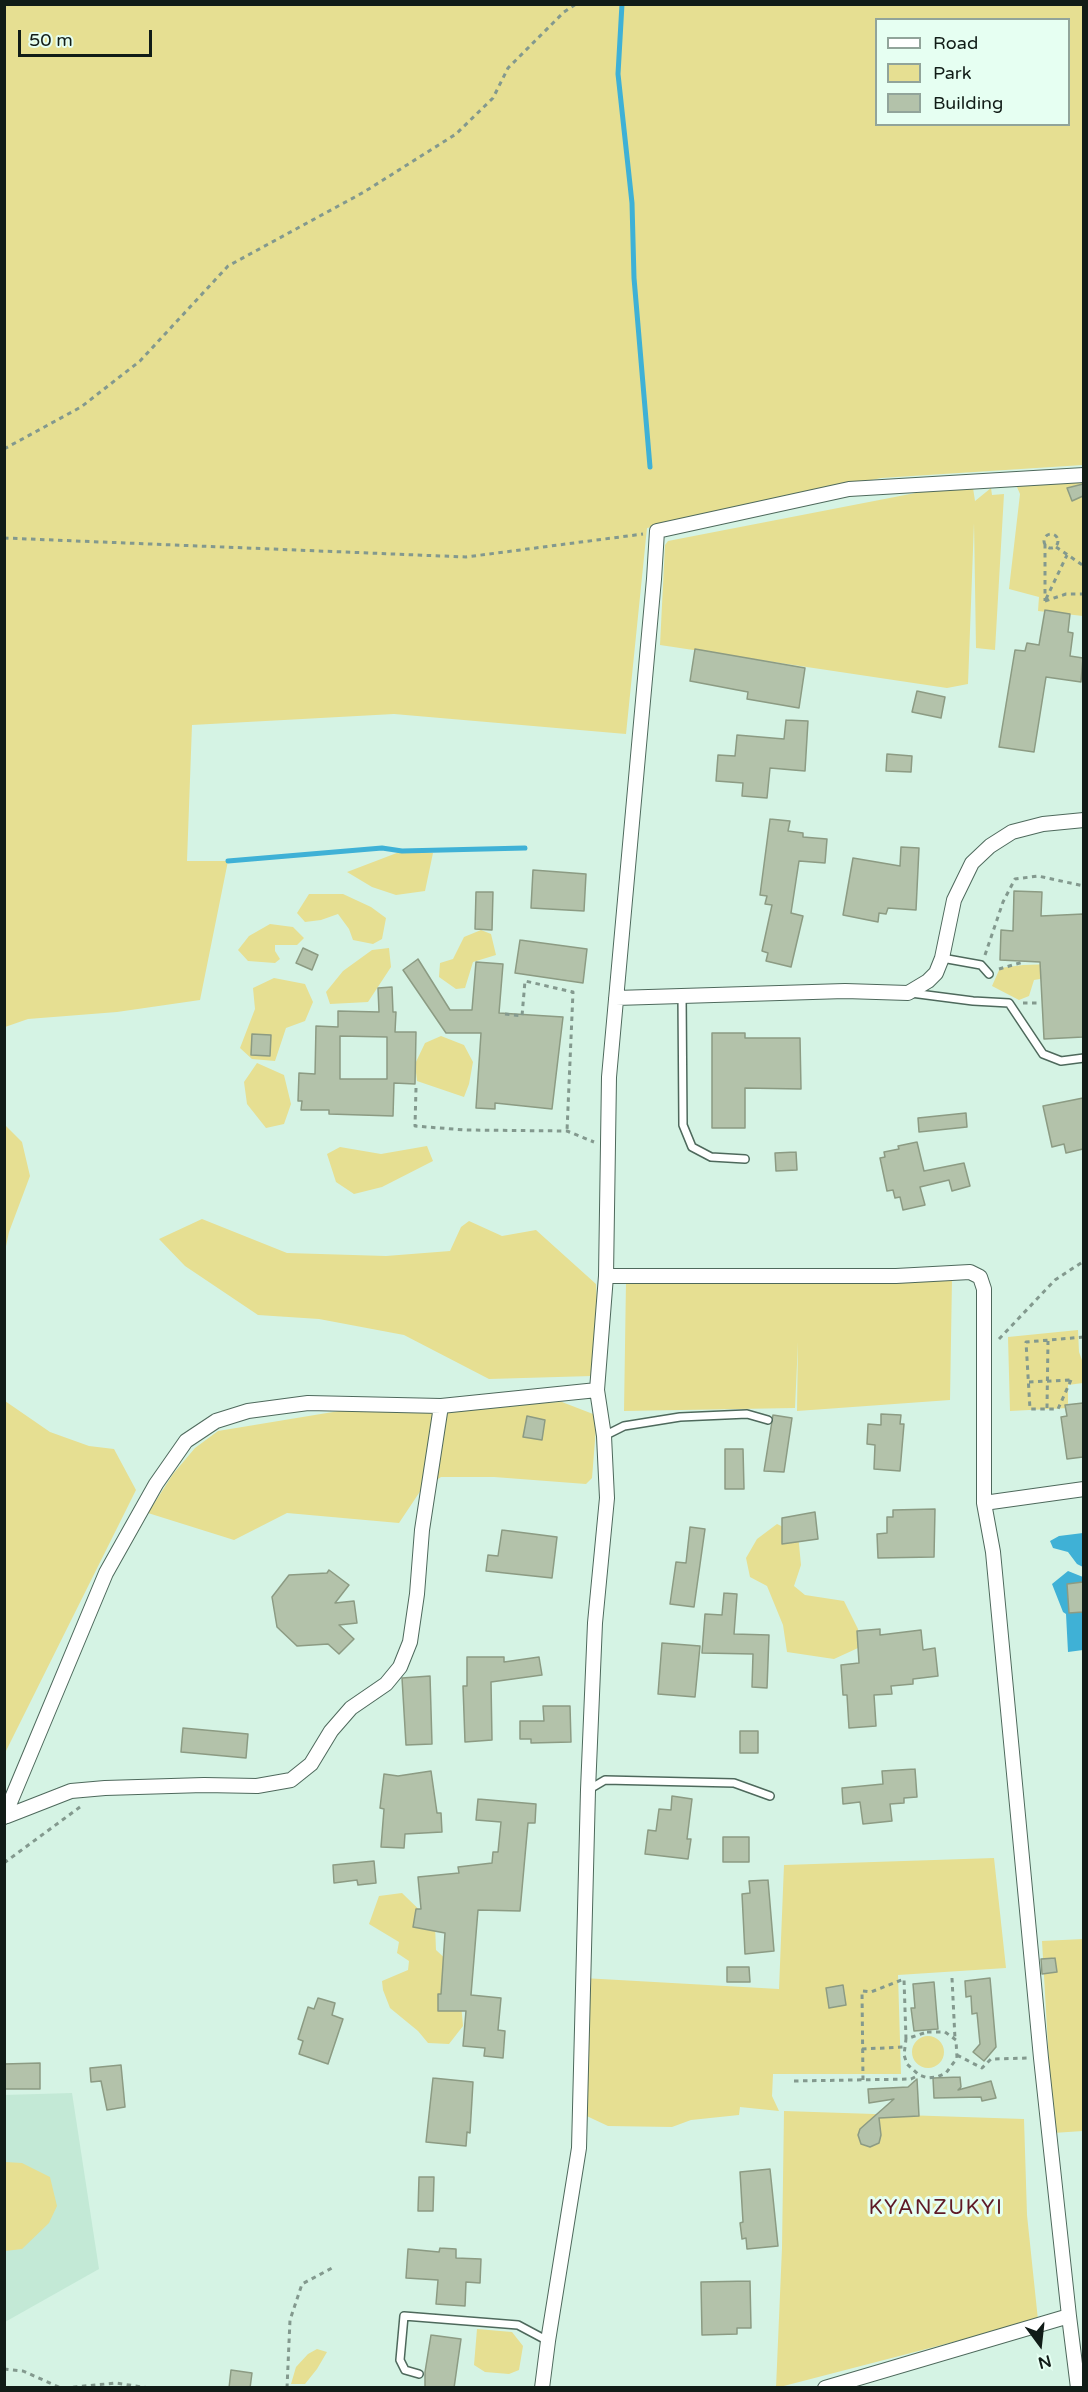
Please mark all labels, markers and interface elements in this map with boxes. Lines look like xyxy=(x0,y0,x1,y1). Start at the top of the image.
scale bar xyxy=(21,18,154,56)
legend xyxy=(875,18,1070,126)
text: 50 m xyxy=(29,29,73,51)
text: Road xyxy=(933,32,978,54)
text: Park xyxy=(933,62,971,84)
text: Building xyxy=(933,92,1003,114)
district label: KYANZUKYI xyxy=(868,2195,1004,2221)
north arrow xyxy=(1010,2314,1070,2374)
text: N xyxy=(1036,2350,1053,2373)

